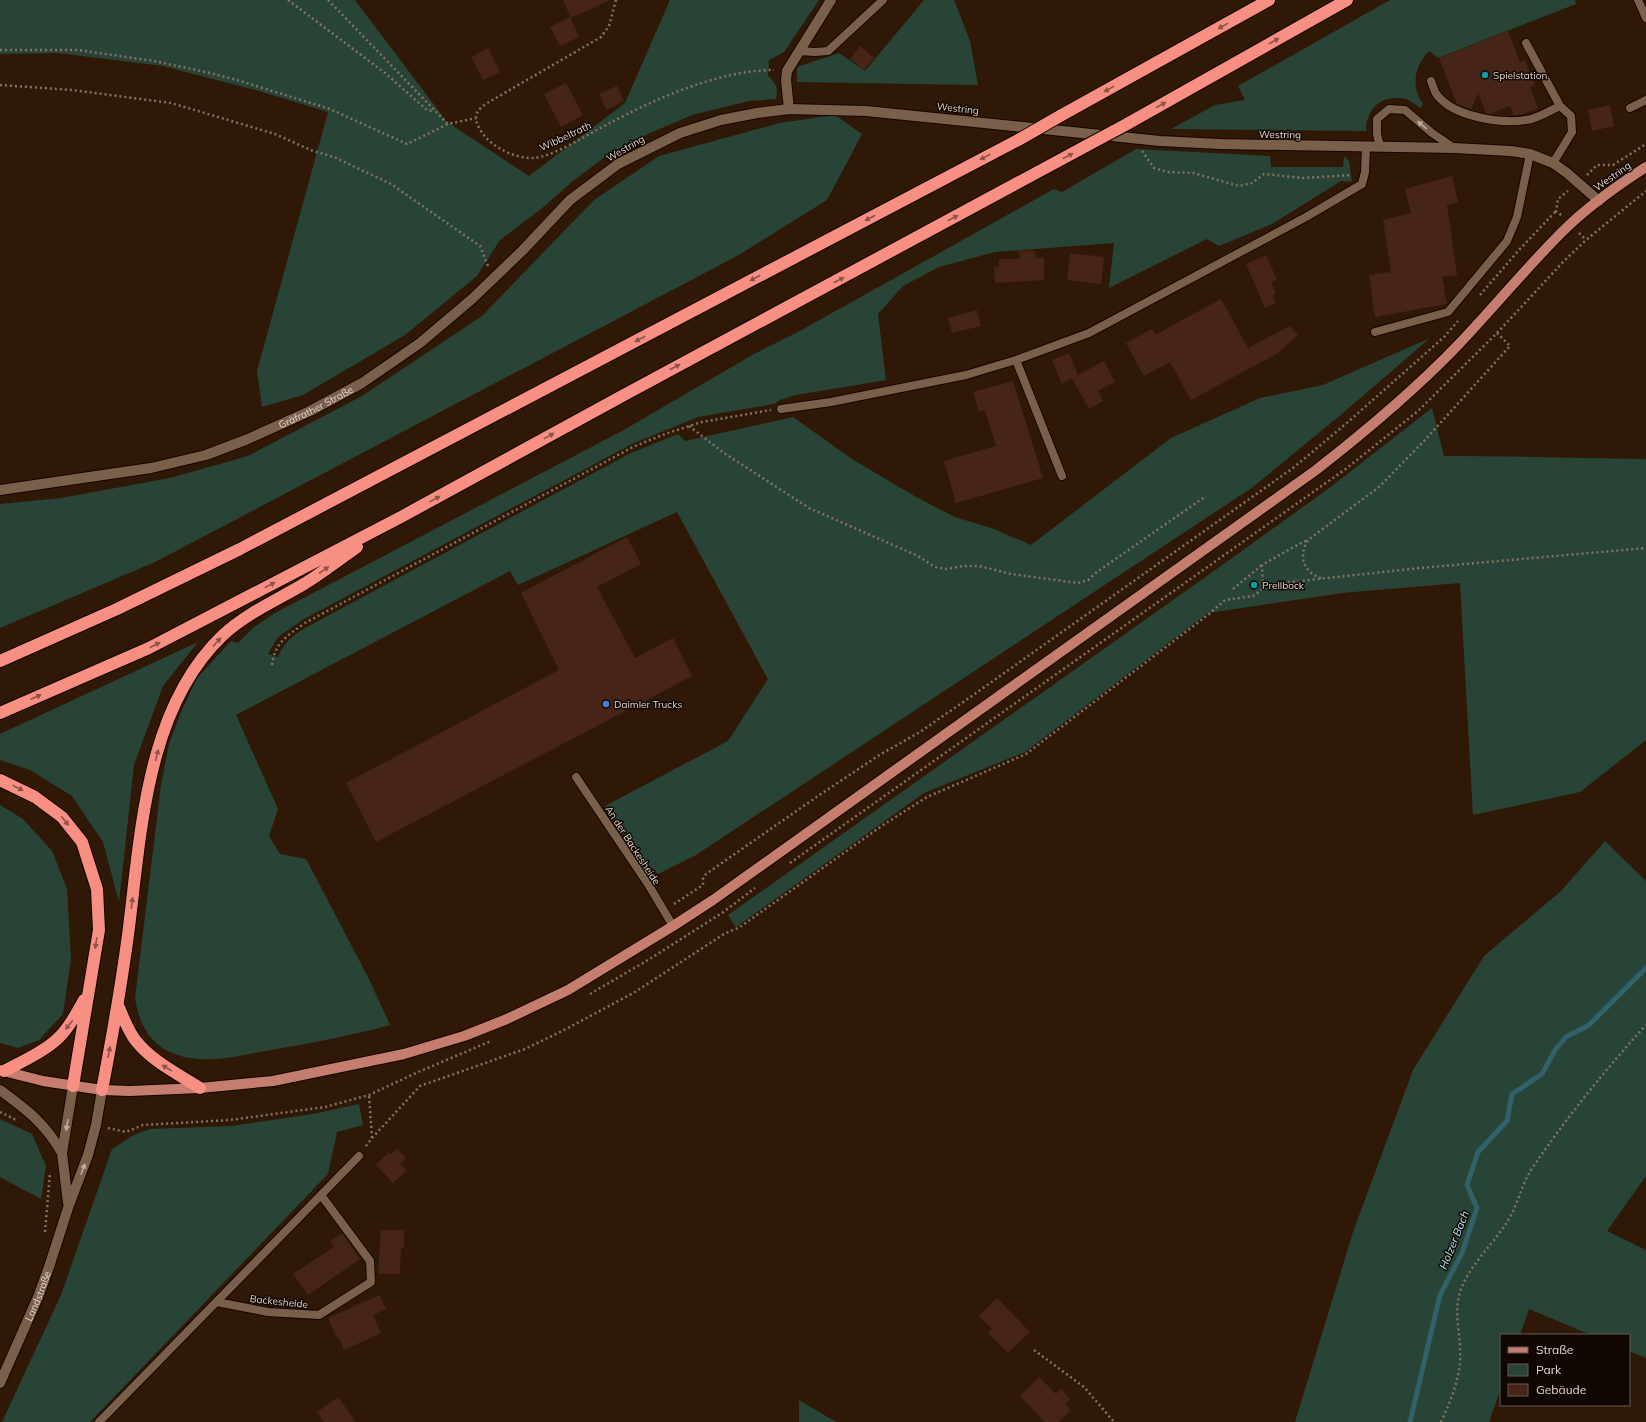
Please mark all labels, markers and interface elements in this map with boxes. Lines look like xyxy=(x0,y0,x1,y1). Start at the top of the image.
one-way arrow xyxy=(1217,22,1228,29)
one-way arrow xyxy=(1268,38,1280,45)
place label: Spielstation xyxy=(1493,69,1547,82)
marker: Spielstation xyxy=(1480,70,1490,80)
one-way arrow xyxy=(1103,86,1115,93)
street label: Westring xyxy=(936,100,980,117)
one-way arrow xyxy=(1155,101,1167,108)
street label: Wibbeltrath xyxy=(537,119,593,154)
one-way arrow xyxy=(1418,121,1427,130)
street label: Westring xyxy=(1259,128,1301,141)
street label: Westring xyxy=(604,132,647,165)
one-way arrow xyxy=(1062,153,1073,159)
one-way arrow xyxy=(979,154,991,161)
street label: Westring xyxy=(1591,159,1633,194)
one-way arrow xyxy=(864,215,876,221)
one-way arrow xyxy=(947,215,959,221)
one-way arrow xyxy=(749,275,761,282)
one-way arrow xyxy=(833,276,845,283)
one-way arrow xyxy=(634,336,646,342)
one-way arrow xyxy=(670,364,681,370)
street label: Gräfrather Straße xyxy=(276,383,356,431)
one-way arrow xyxy=(543,433,555,439)
one-way arrow xyxy=(429,495,441,502)
one-way arrow xyxy=(319,566,330,574)
place label: Prellbock xyxy=(1262,579,1305,592)
marker: Prellbock xyxy=(1249,580,1259,590)
one-way arrow xyxy=(264,582,276,588)
one-way arrow xyxy=(212,637,222,647)
one-way arrow xyxy=(149,642,160,648)
one-way arrow xyxy=(30,694,42,700)
place label: Daimler Trucks xyxy=(614,698,682,711)
marker: Daimler Trucks xyxy=(601,699,611,709)
one-way arrow xyxy=(154,749,160,762)
one-way arrow xyxy=(12,785,24,791)
street label: An der Backesheide xyxy=(602,803,663,887)
one-way arrow xyxy=(61,816,70,827)
one-way arrow xyxy=(129,897,135,910)
one-way arrow xyxy=(93,937,99,949)
one-way arrow xyxy=(64,1020,73,1031)
one-way arrow xyxy=(106,1045,112,1058)
one-way arrow xyxy=(162,1064,172,1072)
one-way arrow xyxy=(64,1119,70,1131)
one-way arrow xyxy=(80,1162,86,1174)
water label: Holzer Bach xyxy=(1436,1209,1472,1271)
street label: Landstraße xyxy=(22,1269,54,1323)
street label: Backesheide xyxy=(249,1292,309,1311)
legend xyxy=(1500,1334,1630,1406)
text: Straße xyxy=(1536,1342,1573,1357)
text: Park xyxy=(1536,1362,1562,1377)
text: Gebäude xyxy=(1536,1382,1586,1397)

